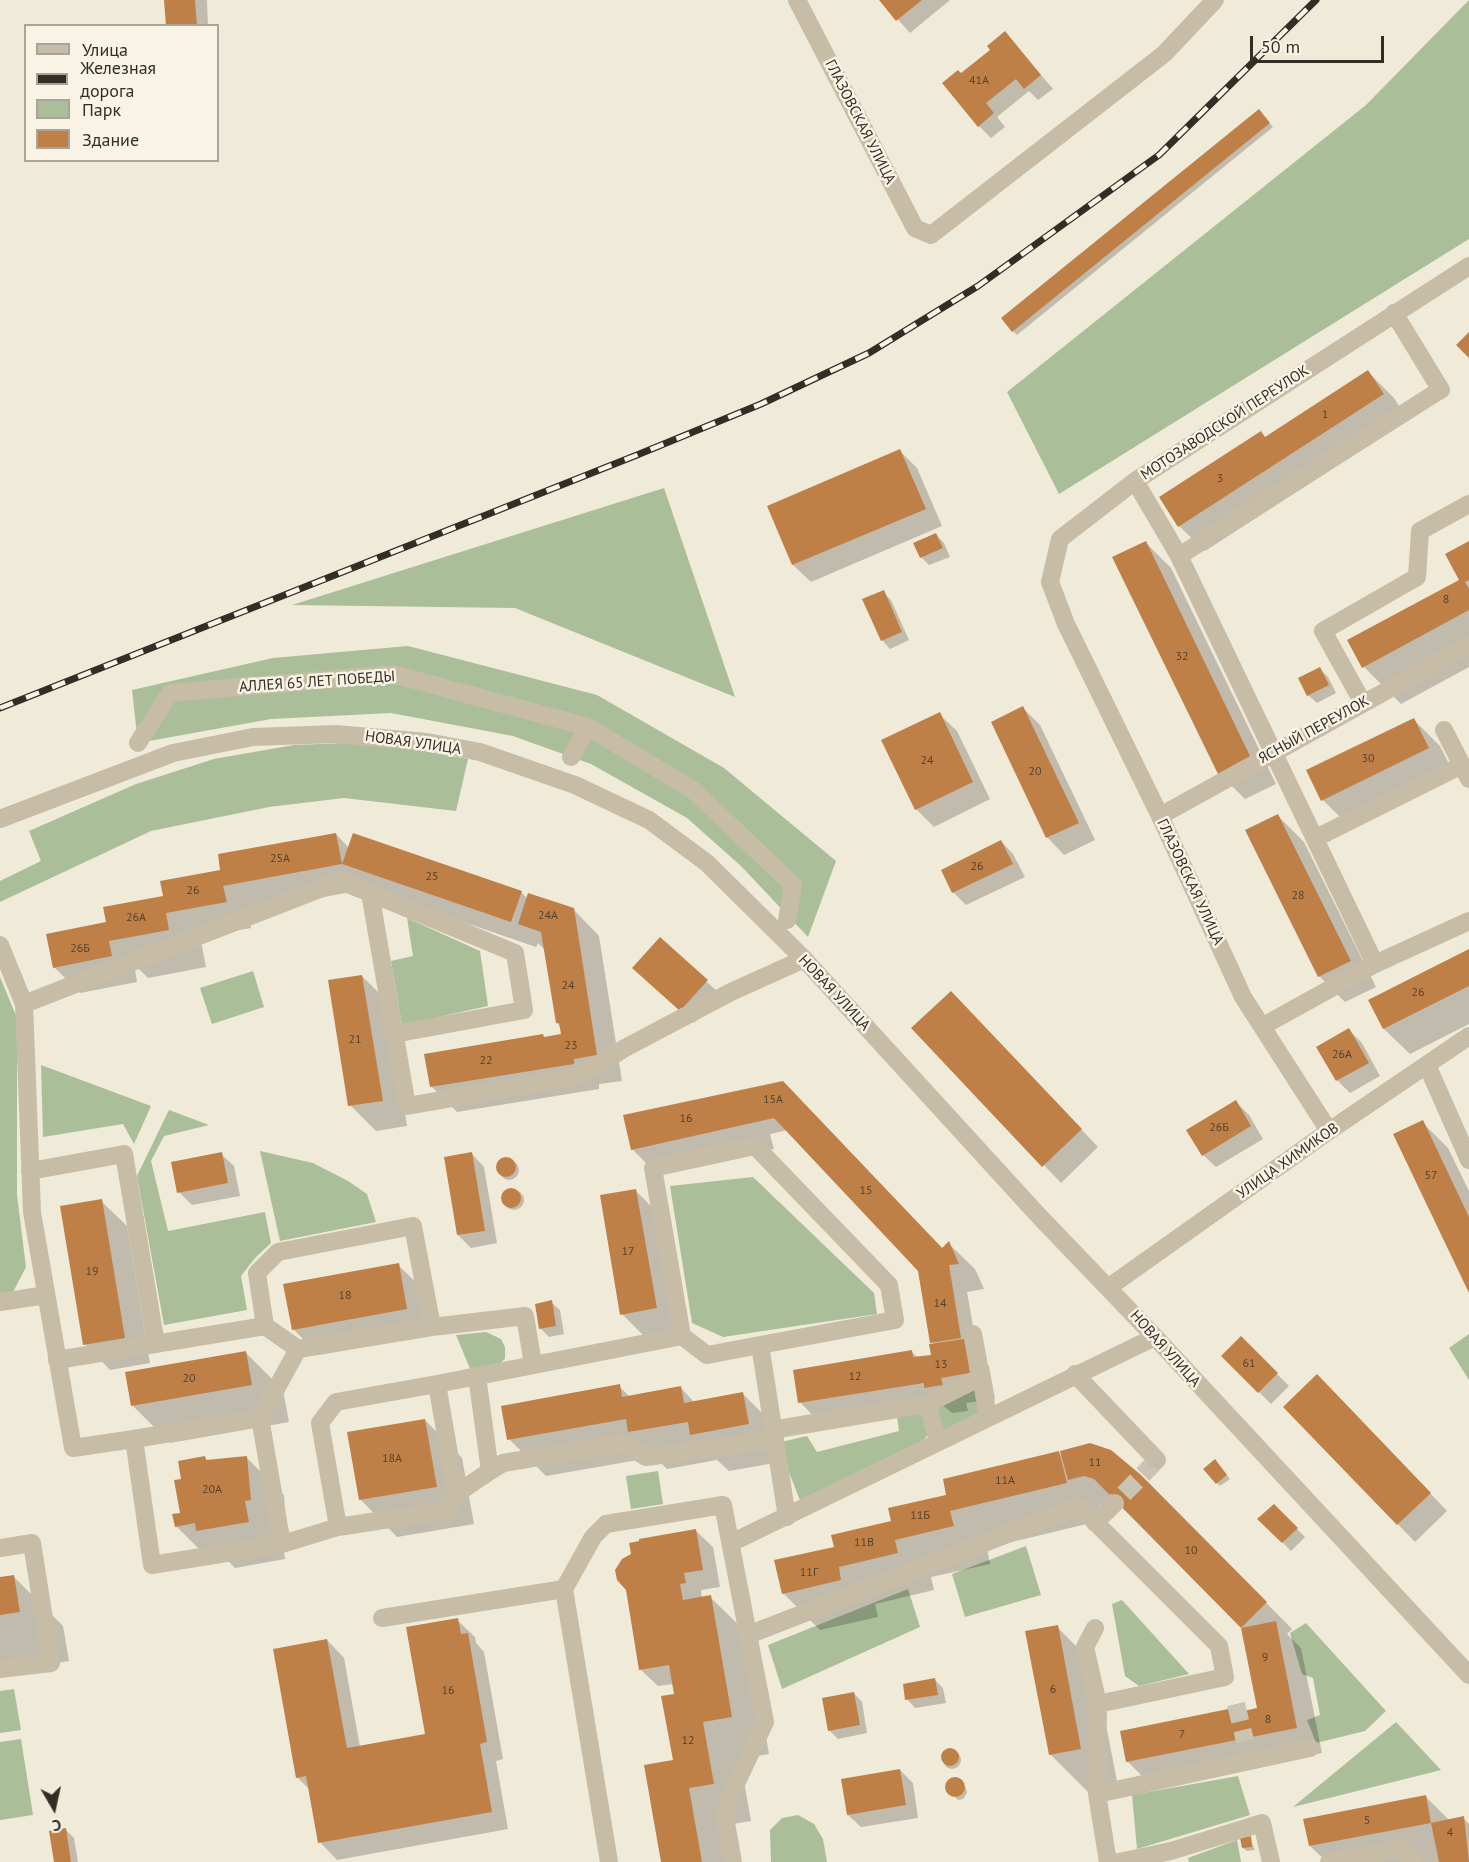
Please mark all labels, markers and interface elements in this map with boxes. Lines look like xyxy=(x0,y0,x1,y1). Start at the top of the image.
legend xyxy=(24,24,219,162)
scale bar xyxy=(1253,24,1386,62)
text: 50 m xyxy=(1261,35,1300,58)
text: Улица xyxy=(82,38,128,61)
text: Железная дорога xyxy=(80,56,156,102)
street label: ГЛАЗОВСКАЯ УЛИЦА xyxy=(821,57,899,187)
house number: 41А xyxy=(969,74,989,88)
text: Парк xyxy=(82,98,121,121)
text: Здание xyxy=(82,128,139,151)
street label: МОТОЗАВОДСКОЙ ПЕРЕУЛОК xyxy=(1137,362,1313,484)
house number: 1 xyxy=(1322,408,1328,422)
house number: 3 xyxy=(1217,472,1223,486)
house number: 8 xyxy=(1443,593,1449,607)
house number: 32 xyxy=(1175,650,1189,664)
street label: АЛЛЕЯ 65 ЛЕТ ПОБЕДЫ xyxy=(239,668,395,696)
street label: ЯСНЫЙ ПЕРЕУЛОК xyxy=(1255,692,1373,768)
street label: НОВАЯ УЛИЦА xyxy=(364,727,462,759)
house number: 30 xyxy=(1361,752,1375,766)
house number: 24 xyxy=(920,754,934,768)
house number: 20 xyxy=(1028,765,1042,779)
street label: ГЛАЗОВСКАЯ УЛИЦА xyxy=(1153,816,1227,948)
house number: 25А xyxy=(270,852,290,866)
house number: 26 xyxy=(970,860,984,874)
house number: 25 xyxy=(425,870,439,884)
house number: 26 xyxy=(186,884,200,898)
house number: 28 xyxy=(1291,889,1305,903)
house number: 24А xyxy=(538,909,558,923)
house number: 26А xyxy=(126,911,146,925)
house number: 26Б xyxy=(70,942,90,956)
street label: НОВАЯ УЛИЦА xyxy=(794,951,874,1035)
house number: 24 xyxy=(561,979,575,993)
house number: 26 xyxy=(1411,986,1425,1000)
house number: 21 xyxy=(348,1033,362,1047)
house number: 23 xyxy=(564,1039,578,1053)
house number: 26А xyxy=(1332,1048,1352,1062)
house number: 22 xyxy=(479,1054,493,1068)
house number: 15А xyxy=(763,1093,783,1107)
house number: 16 xyxy=(679,1112,693,1126)
street label: УЛИЦА ХИМИКОВ xyxy=(1234,1119,1342,1203)
house number: 26Б xyxy=(1209,1121,1229,1135)
house number: 57 xyxy=(1424,1169,1438,1183)
house number: 15 xyxy=(859,1184,873,1198)
house number: 17 xyxy=(621,1245,635,1259)
house number: 19 xyxy=(85,1265,99,1279)
house number: 18 xyxy=(338,1289,352,1303)
house number: 14 xyxy=(933,1297,947,1311)
street label: НОВАЯ УЛИЦА xyxy=(1126,1307,1204,1391)
house number: 61 xyxy=(1242,1357,1256,1371)
house number: 13 xyxy=(934,1358,948,1372)
house number: 12 xyxy=(848,1370,862,1384)
house number: 20 xyxy=(182,1372,196,1386)
house number: 18А xyxy=(382,1452,402,1466)
house number: 11 xyxy=(1088,1456,1102,1470)
house number: 11А xyxy=(995,1474,1015,1488)
house number: 20А xyxy=(202,1483,222,1497)
house number: 11Б xyxy=(910,1509,930,1523)
house number: 11В xyxy=(854,1536,874,1550)
house number: 10 xyxy=(1184,1544,1198,1558)
house number: 11Г xyxy=(800,1566,818,1580)
house number: 9 xyxy=(1262,1651,1268,1665)
house number: 6 xyxy=(1050,1683,1056,1697)
house number: 16 xyxy=(441,1684,455,1698)
house number: 8 xyxy=(1265,1713,1271,1727)
house number: 7 xyxy=(1179,1728,1185,1742)
house number: 12 xyxy=(681,1734,695,1748)
north arrow xyxy=(24,1778,84,1838)
house number: 5 xyxy=(1364,1814,1370,1828)
text: С xyxy=(51,1815,63,1836)
house number: 4 xyxy=(1447,1826,1453,1840)

